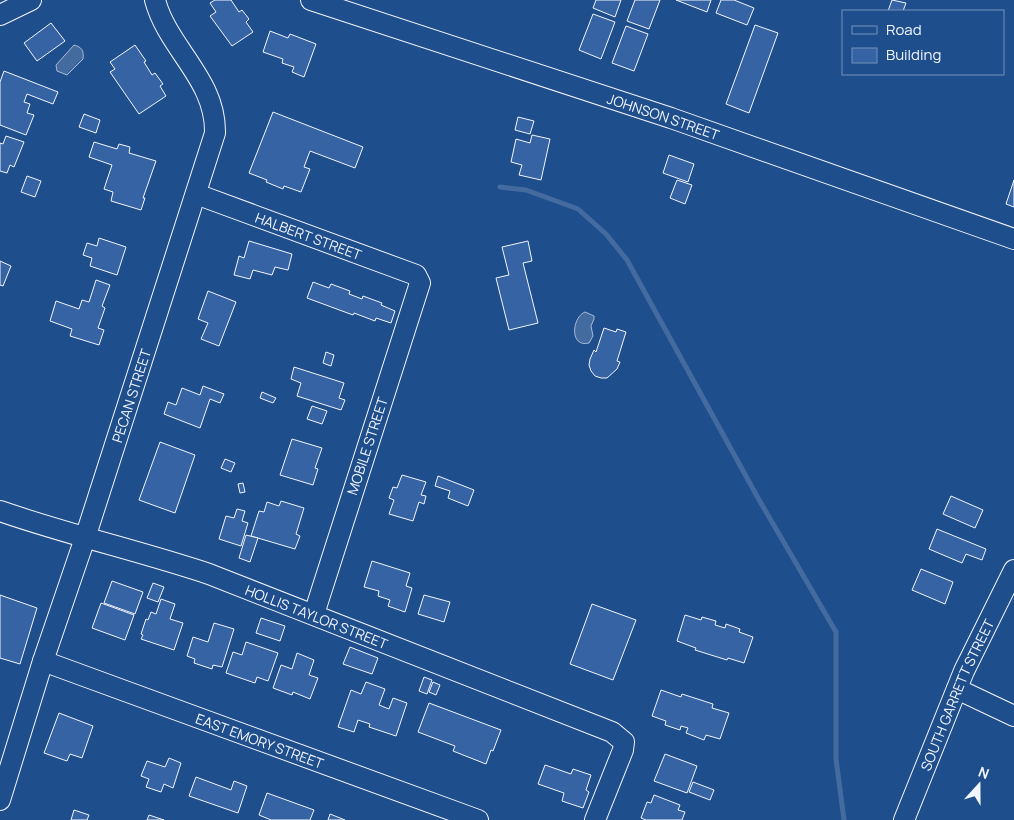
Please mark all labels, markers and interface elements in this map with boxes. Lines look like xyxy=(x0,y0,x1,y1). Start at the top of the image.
legend xyxy=(842,10,1004,75)
text: Road xyxy=(886,19,922,40)
text: Building xyxy=(886,44,941,65)
street label: JOHNSON STREET xyxy=(605,88,723,144)
street label: HALBERT STREET xyxy=(253,207,365,264)
street label: PECAN STREET xyxy=(107,346,155,445)
street label: MOBILE STREET xyxy=(342,394,392,497)
street label: HOLLIS TAYLOR STREET xyxy=(243,580,391,653)
street label: SOUTH GARRETT STREET xyxy=(915,615,998,773)
street label: EAST EMORY STREET xyxy=(193,708,327,773)
north arrow xyxy=(954,760,1004,810)
text: N xyxy=(976,762,992,783)

